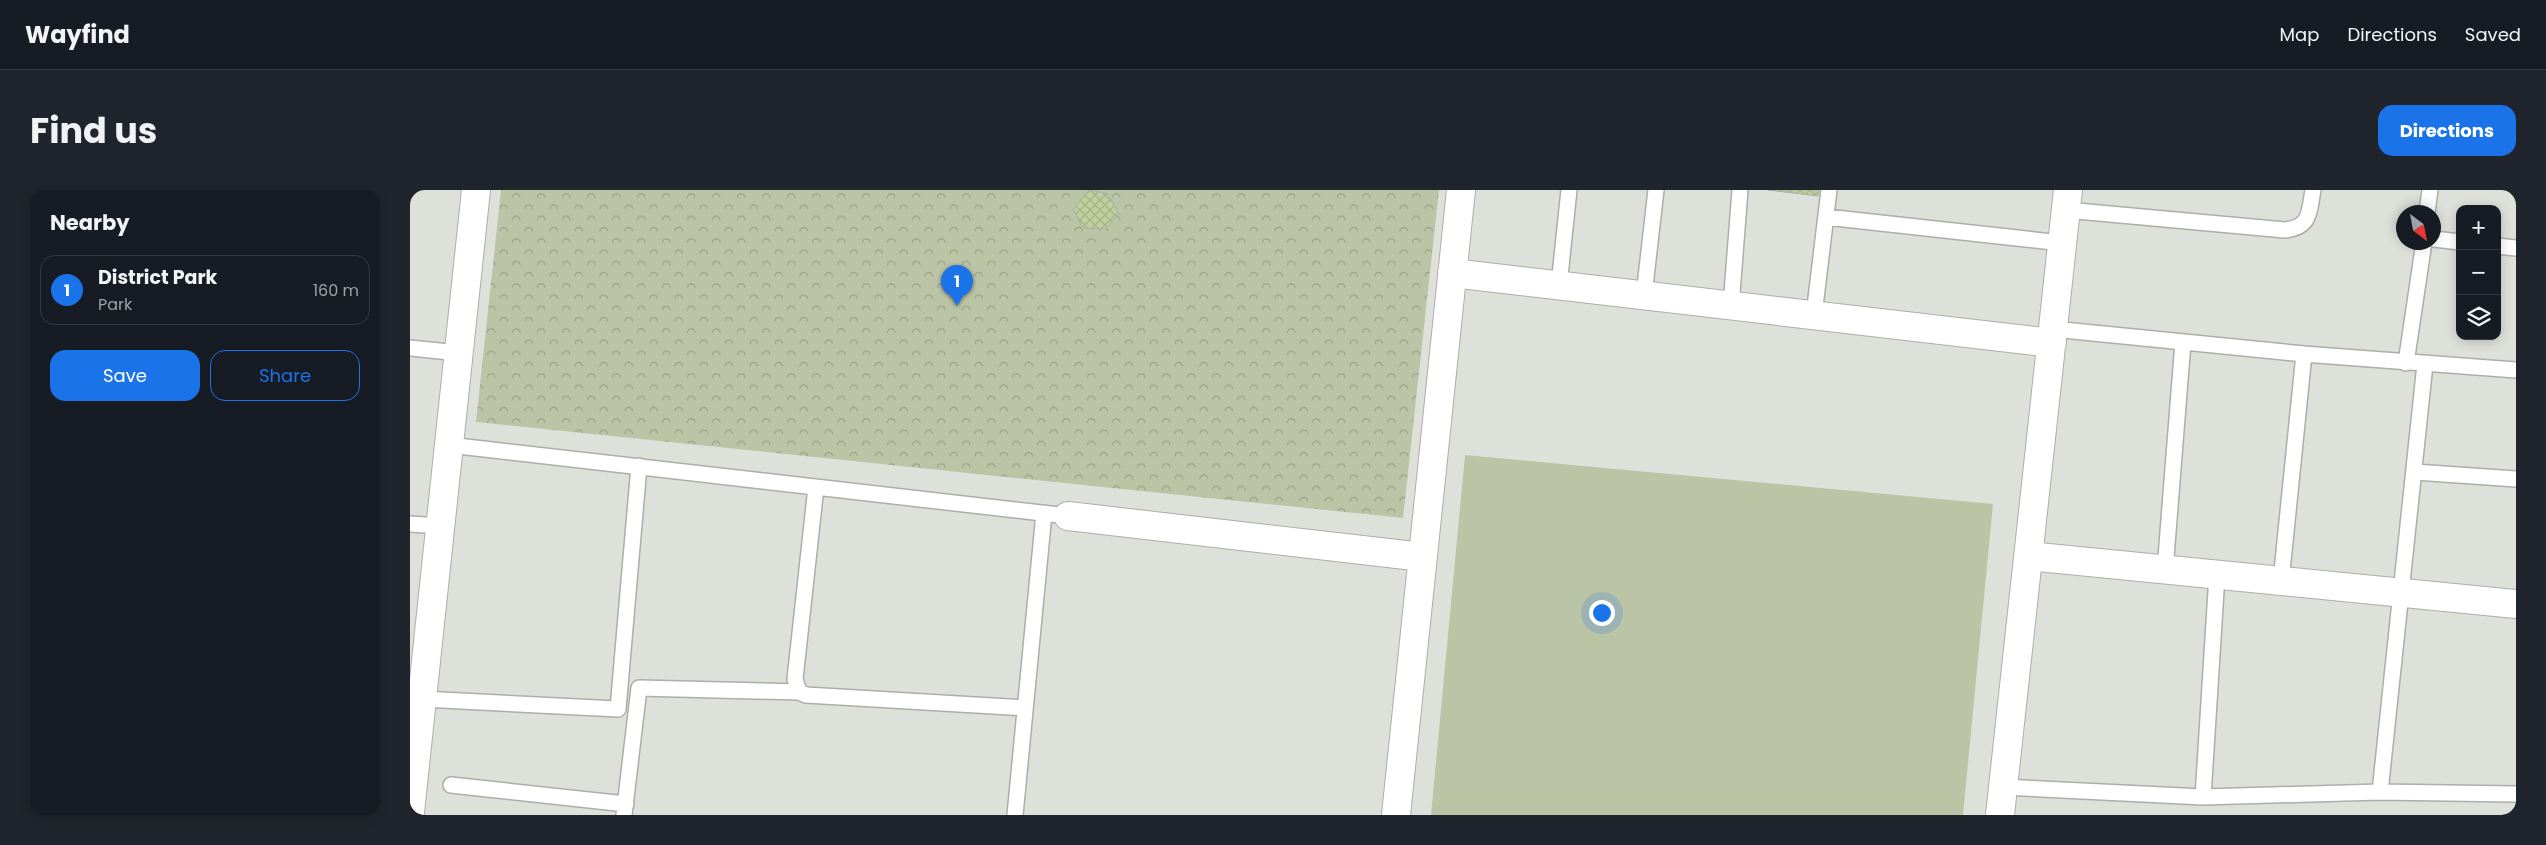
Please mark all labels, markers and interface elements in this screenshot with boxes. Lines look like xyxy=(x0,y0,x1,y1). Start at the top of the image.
text: Wayfind xyxy=(25,18,130,51)
text: Map xyxy=(2280,22,2319,47)
text: Directions xyxy=(2347,22,2437,47)
text: Saved xyxy=(2465,22,2521,47)
button: Directions xyxy=(2378,105,2516,156)
text: Find us xyxy=(30,106,157,155)
north arrow xyxy=(2396,205,2441,250)
map controls xyxy=(2456,205,2501,340)
button: + xyxy=(2456,205,2501,250)
text: Nearby xyxy=(50,208,130,237)
button: − xyxy=(2456,250,2501,295)
text: District Park xyxy=(98,264,217,291)
pin: 1 xyxy=(941,265,973,306)
text: 1 xyxy=(64,279,70,302)
text: 160 m xyxy=(313,279,359,302)
text: Park xyxy=(98,293,132,316)
button: layers xyxy=(2456,295,2501,340)
button: Save xyxy=(50,350,200,401)
button: Share xyxy=(210,350,360,401)
your location xyxy=(1589,600,1615,626)

